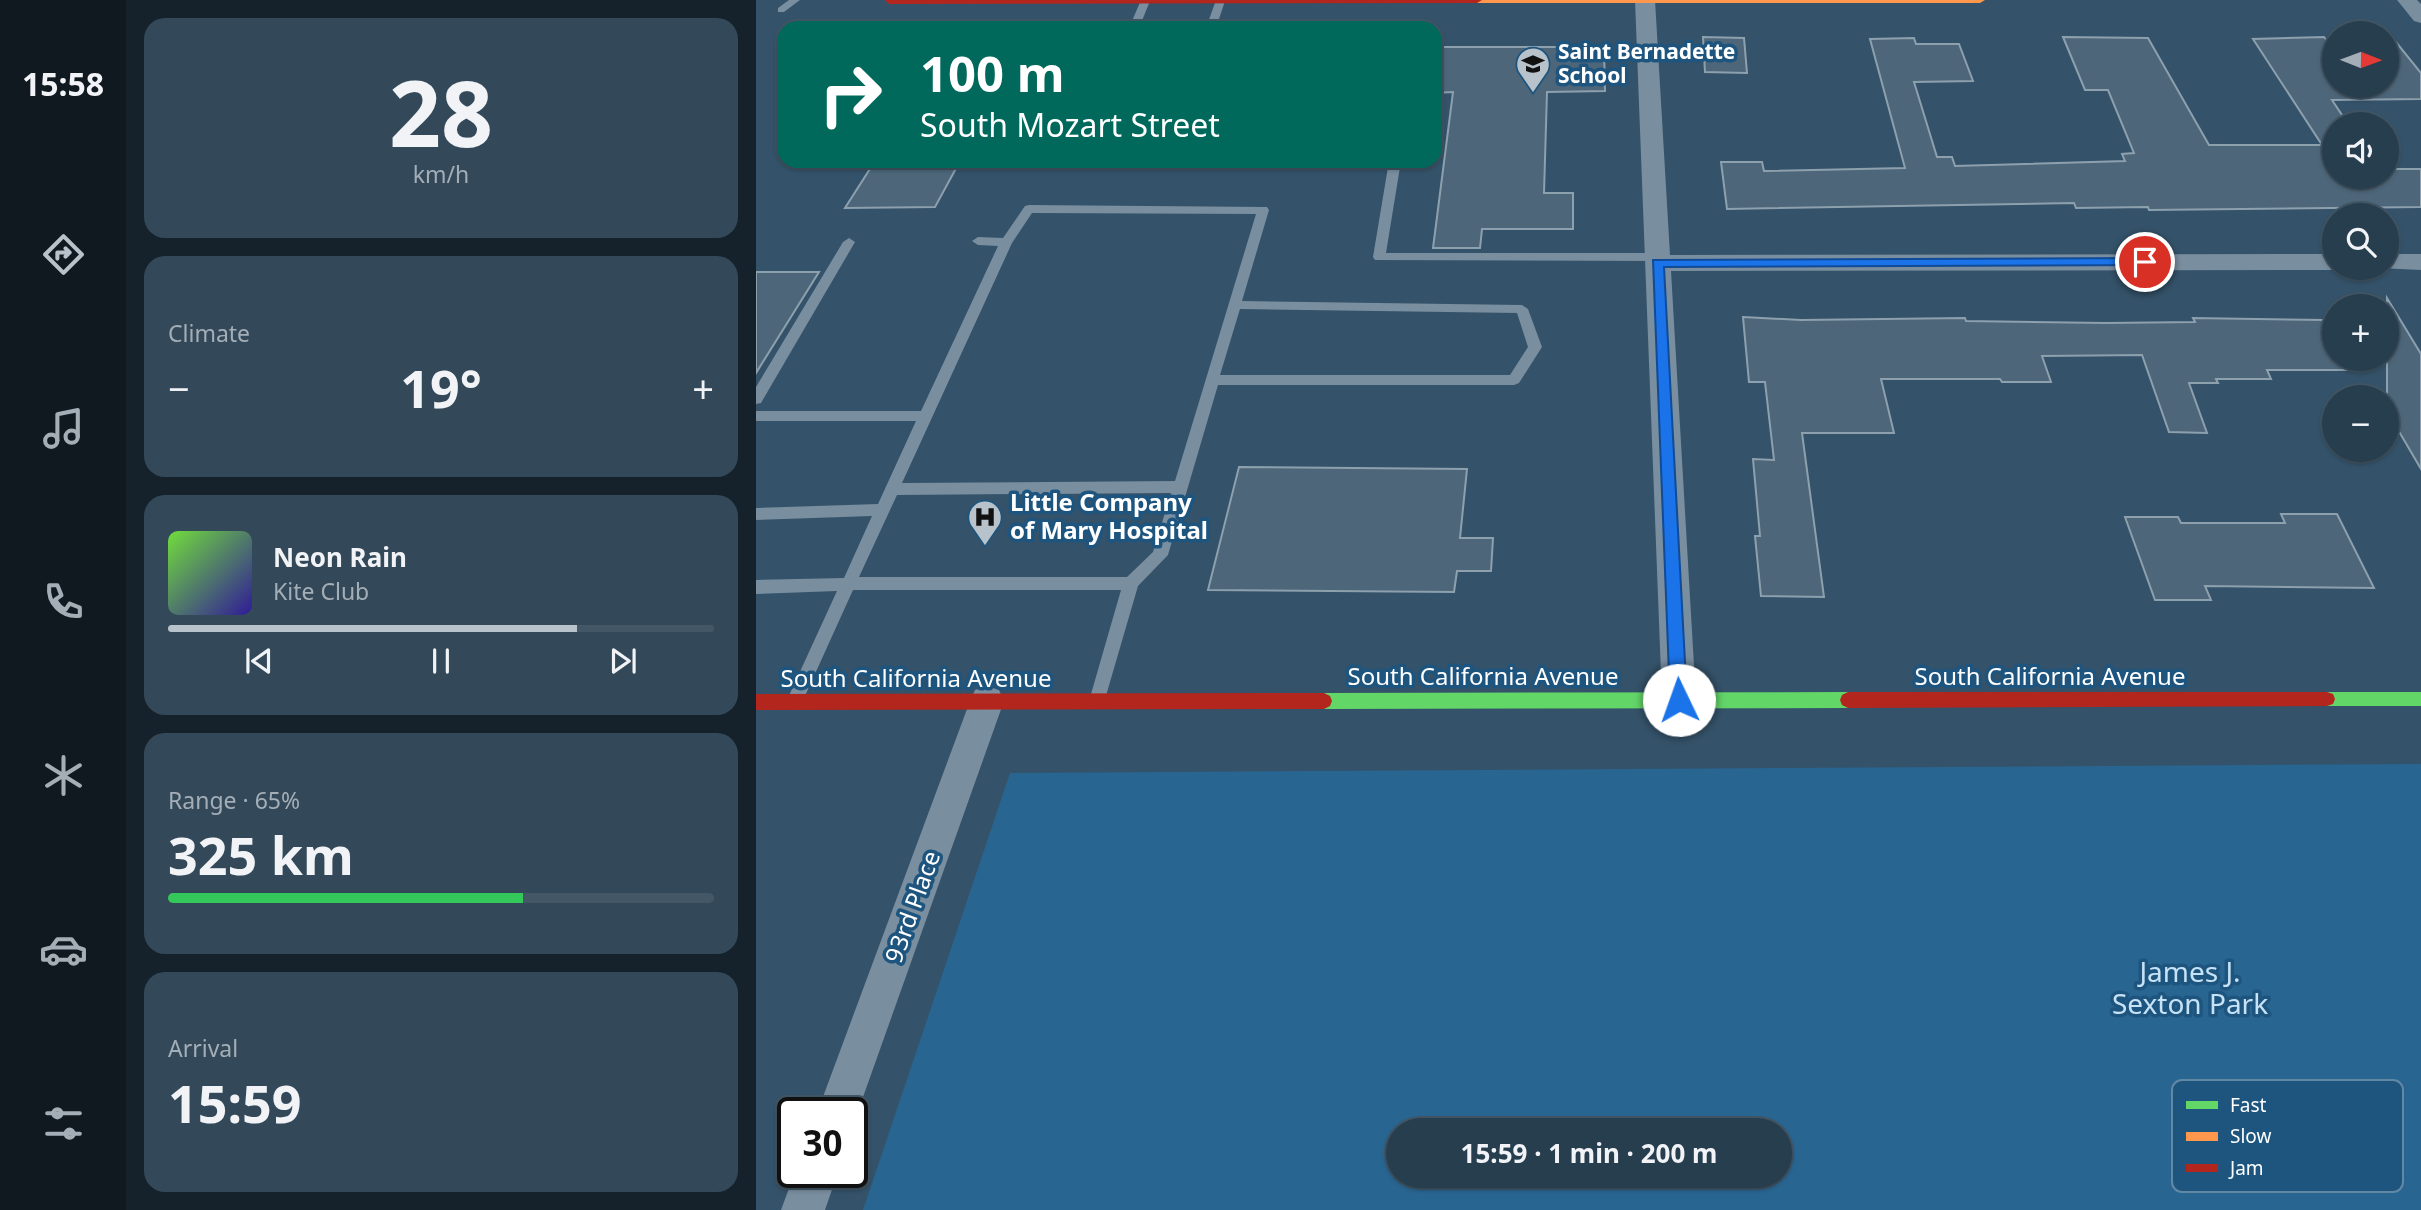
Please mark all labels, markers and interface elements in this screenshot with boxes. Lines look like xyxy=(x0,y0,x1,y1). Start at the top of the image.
north arrow xyxy=(2322,21,2399,98)
map controls xyxy=(2322,21,2399,462)
place label: Saint Bernadette School xyxy=(1558,37,1735,89)
text: 100 m xyxy=(920,40,1065,106)
school or university icon: Saint Bernadette School xyxy=(1514,45,1552,94)
icon: right xyxy=(805,49,896,140)
text: 28 xyxy=(389,50,493,174)
text: 15:58 xyxy=(22,62,104,105)
text: South Mozart Street xyxy=(920,103,1220,146)
button: sound xyxy=(2322,112,2399,189)
text: km/h xyxy=(413,158,469,190)
button: search xyxy=(2322,203,2399,280)
icon: directions xyxy=(39,230,88,279)
pin xyxy=(2115,232,2175,292)
icon: arrive xyxy=(2126,243,2164,281)
button: + xyxy=(2322,294,2399,371)
text: Climate xyxy=(168,317,250,349)
text: 19° xyxy=(400,352,482,423)
text: − xyxy=(168,362,190,414)
text: + xyxy=(692,362,714,414)
button: − xyxy=(2322,385,2399,462)
icon: music xyxy=(39,404,88,453)
place label: Little Company of Mary Hospital xyxy=(1010,485,1208,546)
hospital icon: Little Company of Mary Hospital xyxy=(966,498,1004,547)
text: Neon Rain xyxy=(273,539,407,575)
text: Kite Club xyxy=(273,575,369,607)
icon: phone xyxy=(39,577,88,626)
icon: previous xyxy=(240,642,278,680)
icon: pause xyxy=(422,642,460,680)
icon: next xyxy=(604,642,642,680)
street label: South California Avenue xyxy=(1348,659,1618,692)
street label: South California Avenue xyxy=(1915,659,2185,692)
street label: South California Avenue xyxy=(781,661,1051,694)
position arrow xyxy=(1642,663,1716,737)
icon: climate xyxy=(39,751,88,800)
text: Range · 65% xyxy=(168,784,300,816)
text: 325 km xyxy=(168,819,354,890)
street label: 93rd Place xyxy=(876,846,947,967)
icon: car xyxy=(39,925,88,974)
park label: James J. Sexton Park xyxy=(2112,952,2268,1022)
text: Arrival xyxy=(168,1032,238,1064)
text: 15:59 xyxy=(168,1067,302,1138)
legend xyxy=(2172,1080,2403,1192)
text: Fast xyxy=(2230,1092,2267,1118)
speed limit sign: 30 xyxy=(777,1097,868,1188)
icon: filters xyxy=(39,1099,88,1148)
text: Slow xyxy=(2230,1123,2271,1149)
text: 15:59 · 1 min · 200 m xyxy=(1461,1135,1717,1171)
text: Jam xyxy=(2228,1155,2264,1181)

